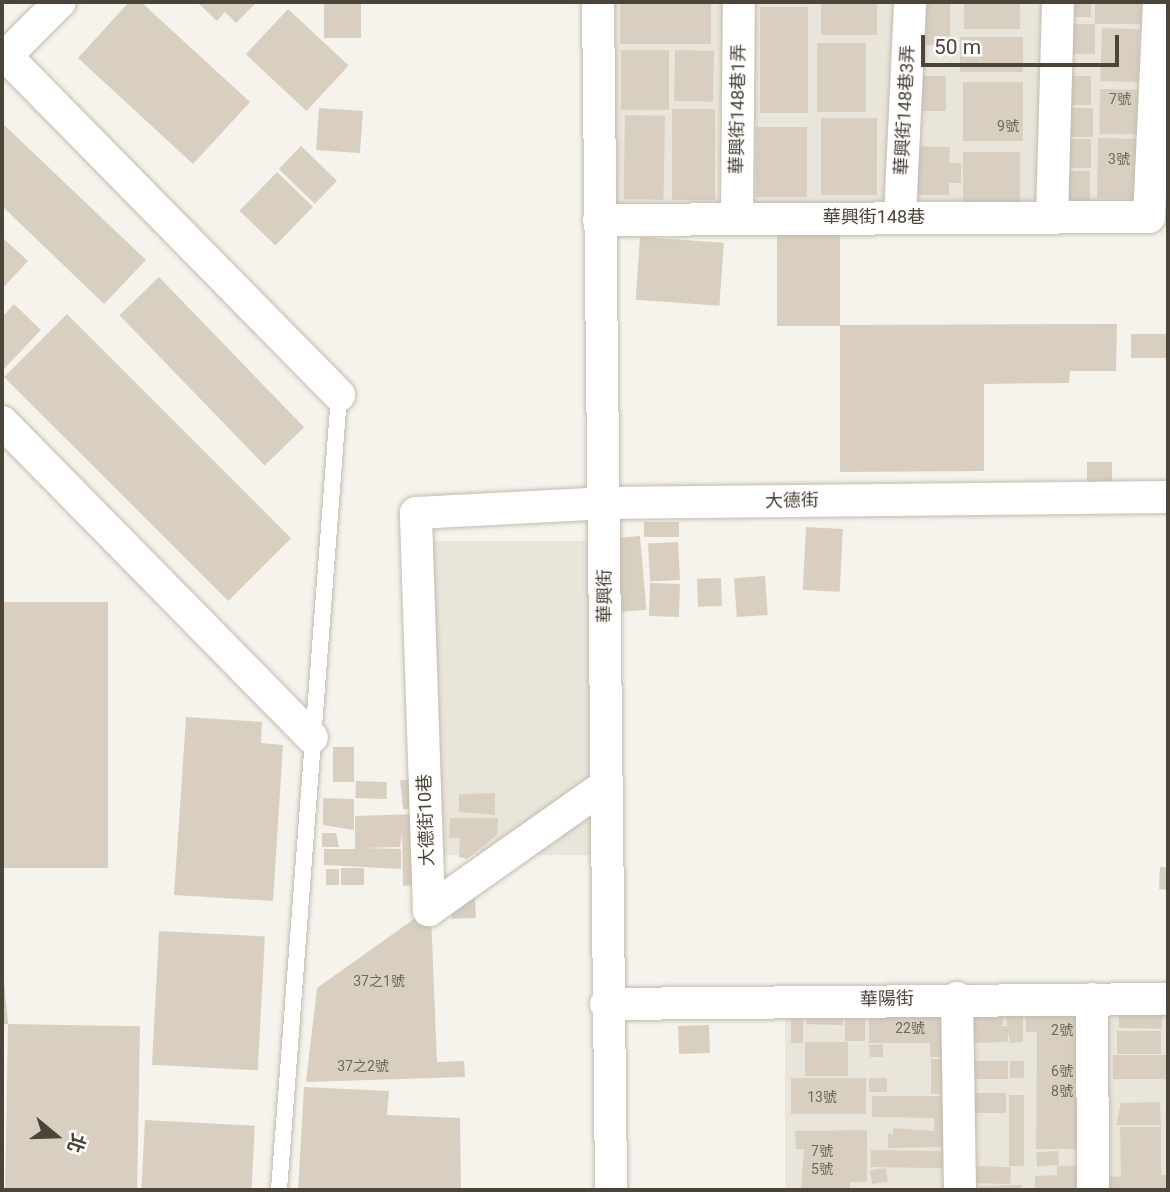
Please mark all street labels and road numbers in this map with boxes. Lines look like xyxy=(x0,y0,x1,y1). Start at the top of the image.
street label: 華興街148巷1弄 xyxy=(726,44,750,174)
street label: 華興街148巷3弄 xyxy=(891,44,919,176)
street label: 華興街148巷 xyxy=(823,206,925,228)
street label: 大德街 xyxy=(765,490,819,512)
street label: 華興街 xyxy=(594,569,616,623)
street label: 大德街10巷 xyxy=(414,774,438,866)
street label: 華陽街 xyxy=(860,988,914,1010)

